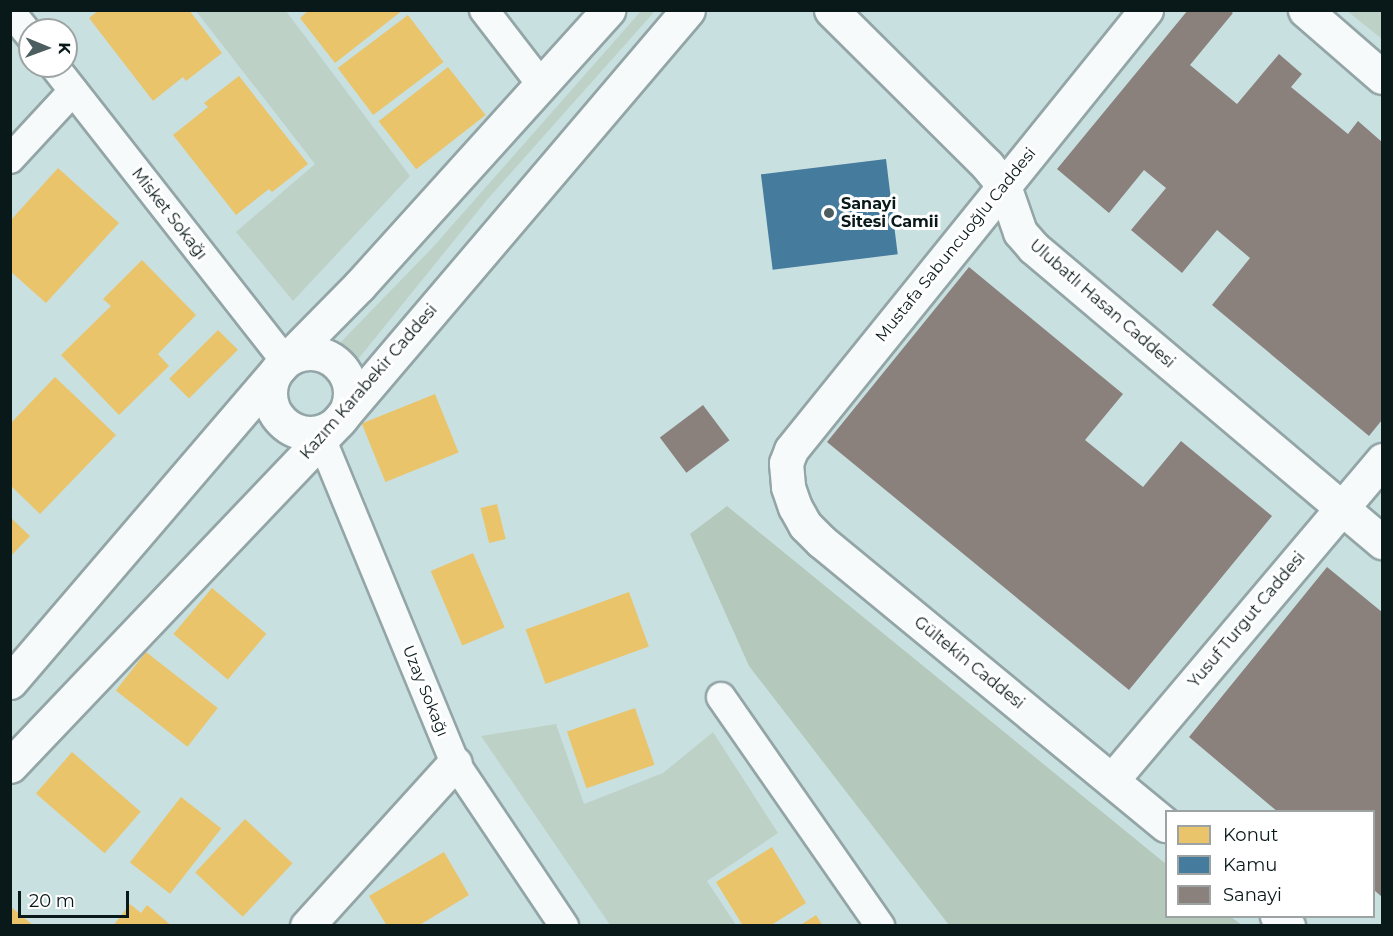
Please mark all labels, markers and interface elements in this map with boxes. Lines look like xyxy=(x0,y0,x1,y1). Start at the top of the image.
north arrow xyxy=(18,18,78,78)
text: K xyxy=(55,42,74,54)
street label: Mustafa Sabuncuoğlu Caddesi xyxy=(872,144,1040,346)
street label: Misket Sokağı xyxy=(127,164,211,264)
place label: Sanayi Sitesi Camii xyxy=(841,194,938,232)
marker: Sanayi Sitesi Camii xyxy=(822,206,836,220)
street label: Ulubatlı Hasan Caddesi xyxy=(1025,236,1179,372)
street label: Kazım Karabekir Caddesi xyxy=(296,301,442,463)
street label: Yusuf Turgut Caddesi xyxy=(1185,548,1309,692)
street label: Gültekin Caddesi xyxy=(910,613,1028,713)
street label: Uzay Sokağı xyxy=(398,643,452,739)
legend xyxy=(1165,810,1375,918)
text: Konut xyxy=(1223,824,1278,846)
text: Kamu xyxy=(1223,854,1277,876)
scale bar xyxy=(21,879,132,917)
text: Sanayi xyxy=(1223,884,1282,906)
text: 20 m xyxy=(29,890,75,912)

